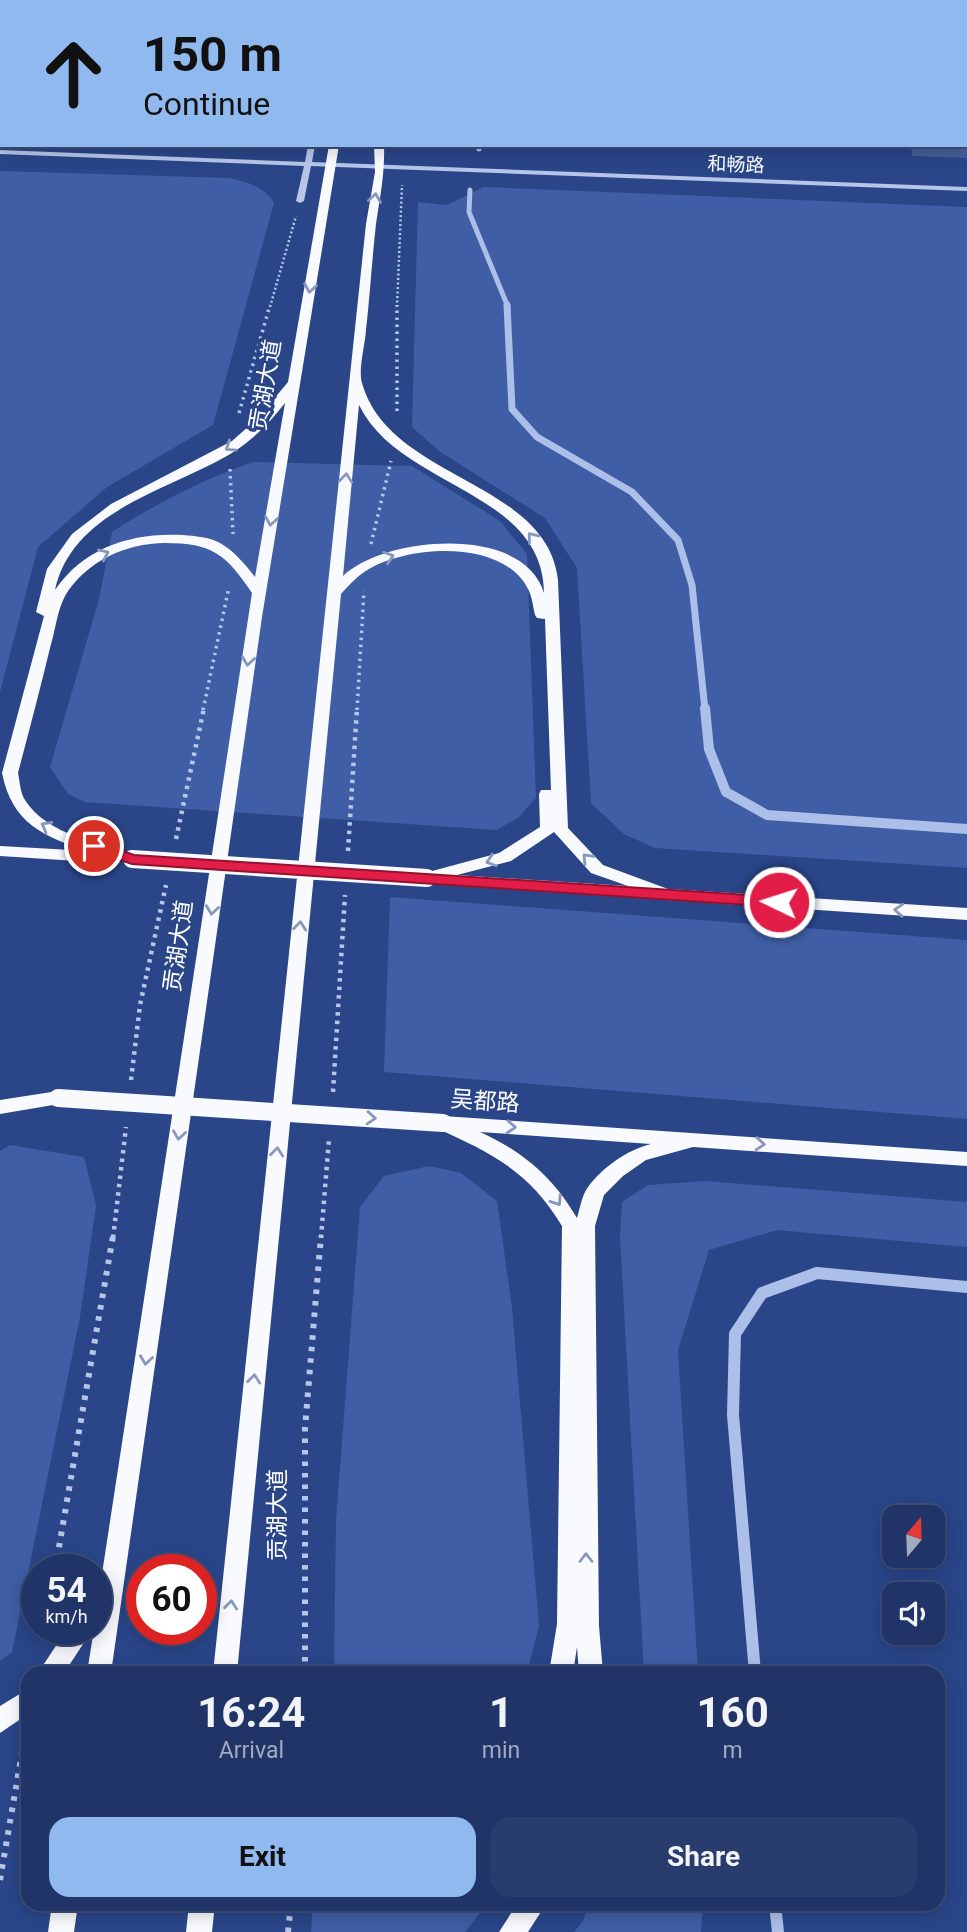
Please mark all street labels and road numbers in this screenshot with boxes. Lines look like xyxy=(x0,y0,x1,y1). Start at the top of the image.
street label: 和畅路 xyxy=(707,152,765,177)
street label: 贡湖大道 xyxy=(244,337,287,433)
street label: 贡湖大道 xyxy=(159,899,198,994)
street label: 吴都路 xyxy=(450,1086,520,1117)
street label: 贡湖大道 xyxy=(264,1469,291,1561)

